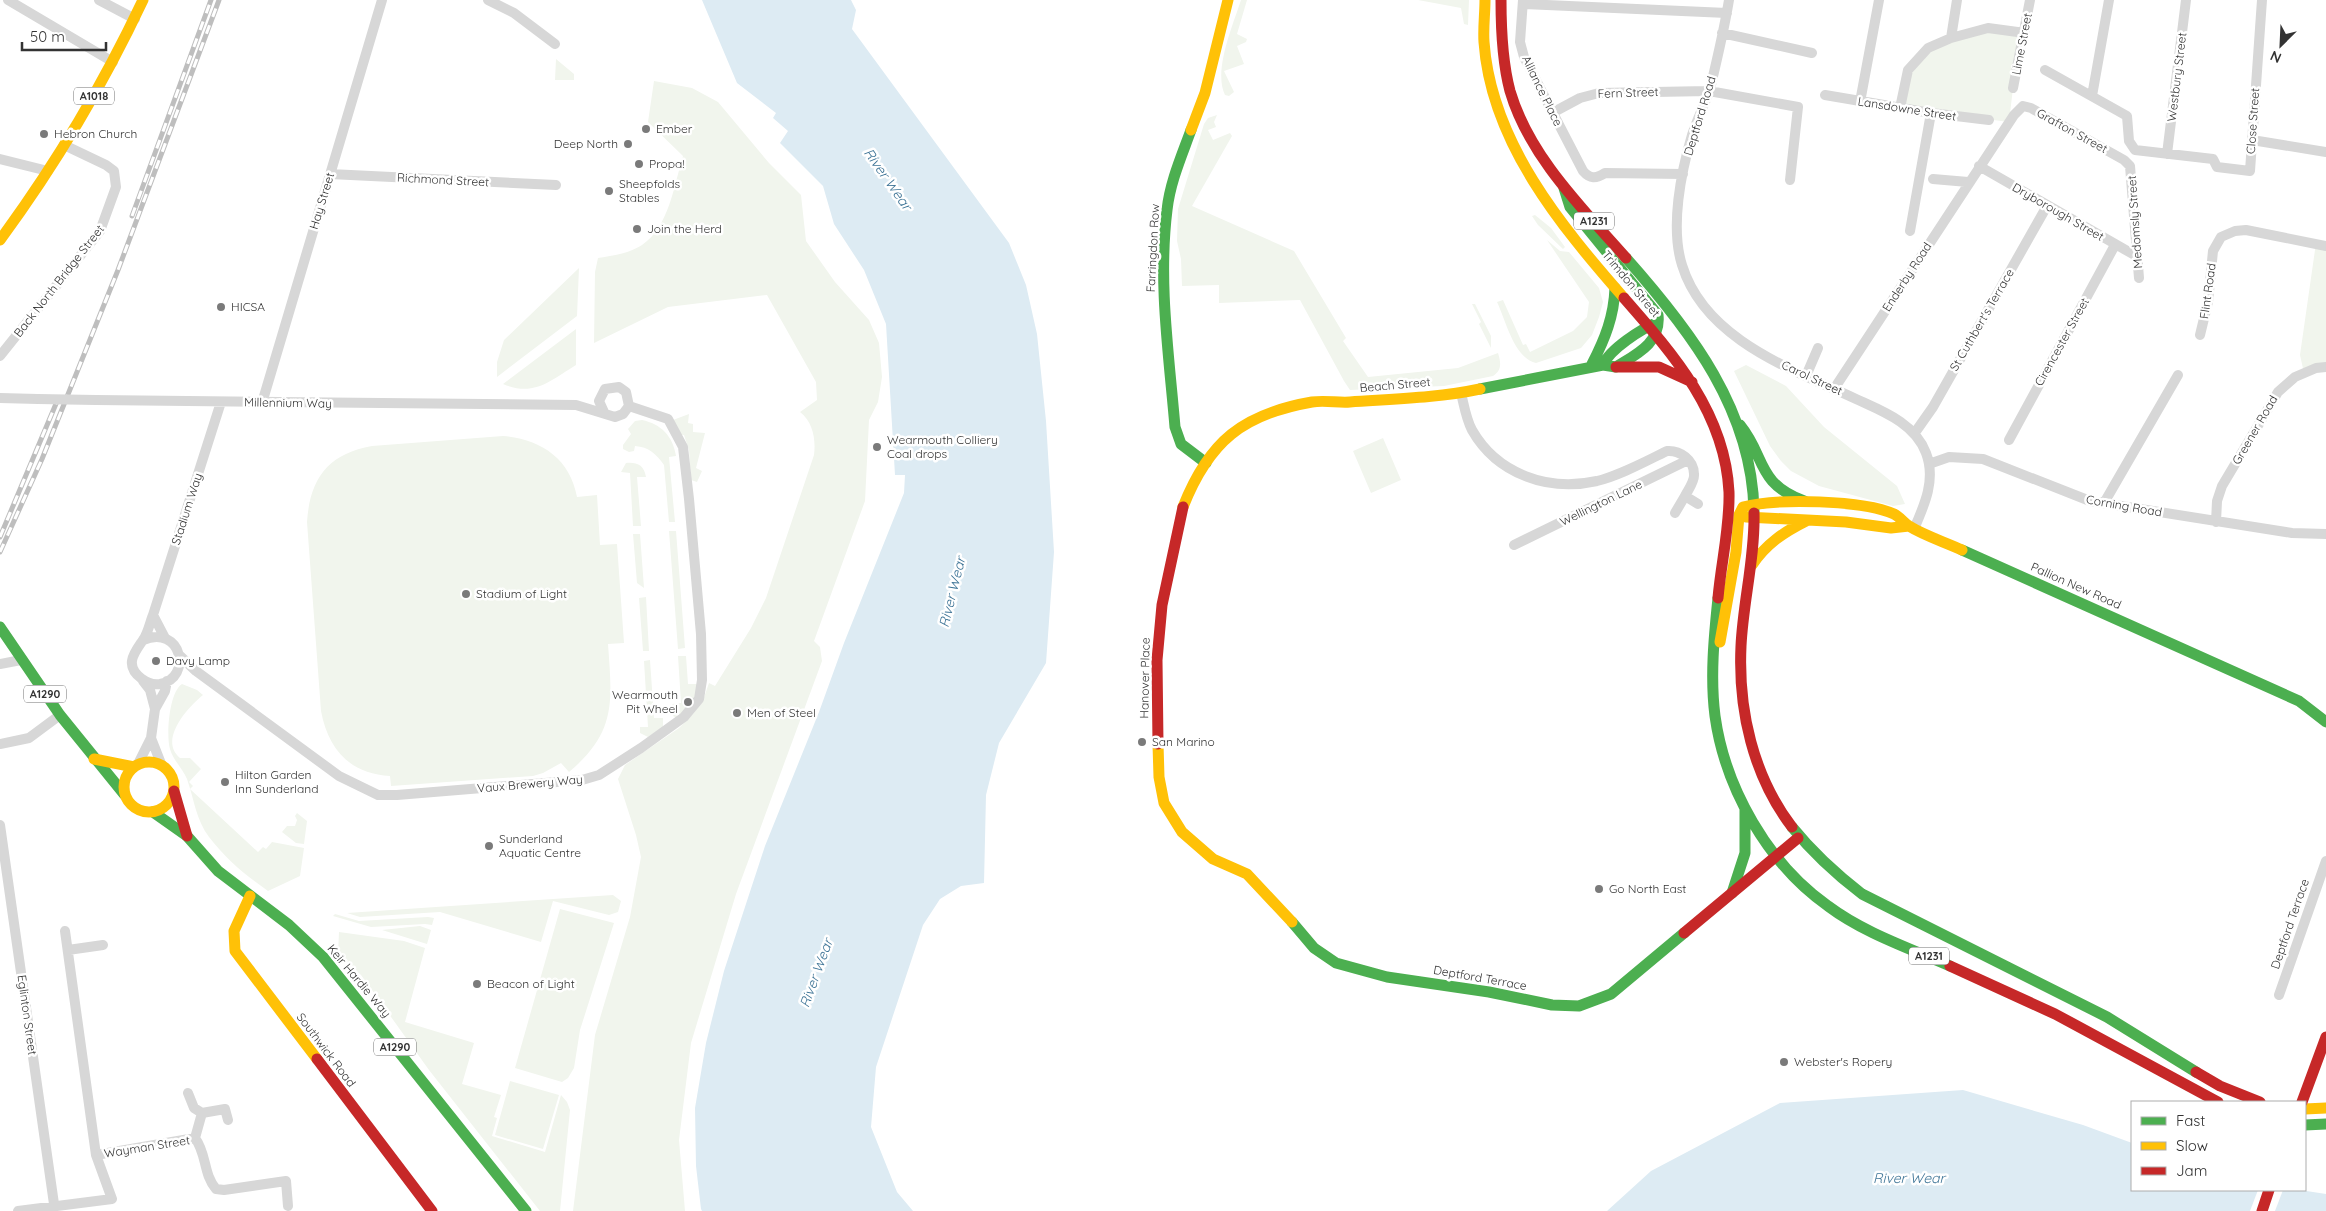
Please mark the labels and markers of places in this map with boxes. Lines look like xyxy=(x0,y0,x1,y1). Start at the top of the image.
place label: Ember xyxy=(656,121,693,136)
marker: Ember xyxy=(640,123,652,135)
place label: Hebron Church xyxy=(54,126,137,141)
marker: Hebron Church xyxy=(38,128,50,140)
place label: Deep North xyxy=(554,136,618,151)
marker: Deep North xyxy=(622,138,634,150)
place label: Propa! xyxy=(649,156,685,171)
marker: Propa! xyxy=(633,158,645,170)
place label: Sheepfolds Stables xyxy=(619,176,680,205)
marker: Sheepfolds Stables xyxy=(603,185,615,197)
place label: Join the Herd xyxy=(647,221,722,236)
marker: Join the Herd xyxy=(631,223,643,235)
place label: HICSA xyxy=(231,299,265,314)
marker: HICSA xyxy=(215,301,227,313)
place label: Wearmouth Colliery Coal drops xyxy=(887,432,998,461)
marker: Wearmouth Colliery Coal drops xyxy=(871,441,883,453)
place label: Stadium of Light xyxy=(476,586,567,601)
marker: Stadium of Light xyxy=(460,588,472,600)
place label: Davy Lamp xyxy=(166,653,230,668)
marker: Davy Lamp xyxy=(150,655,162,667)
place label: Wearmouth Pit Wheel xyxy=(612,687,678,716)
marker: Wearmouth Pit Wheel xyxy=(682,696,694,708)
place label: Men of Steel xyxy=(747,705,816,720)
marker: Men of Steel xyxy=(731,707,743,719)
place label: San Marino xyxy=(1152,734,1215,749)
marker: San Marino xyxy=(1136,736,1148,748)
place label: Hilton Garden Inn Sunderland xyxy=(235,767,319,796)
marker: Hilton Garden Inn Sunderland xyxy=(219,776,231,788)
place label: Sunderland Aquatic Centre xyxy=(499,831,581,860)
marker: Sunderland Aquatic Centre xyxy=(483,840,495,852)
place label: Go North East xyxy=(1609,881,1686,896)
marker: Go North East xyxy=(1593,883,1605,895)
place label: Beacon of Light xyxy=(487,976,575,991)
marker: Beacon of Light xyxy=(471,978,483,990)
place label: Webster's Ropery xyxy=(1794,1054,1892,1069)
marker: Webster's Ropery xyxy=(1778,1056,1790,1068)

